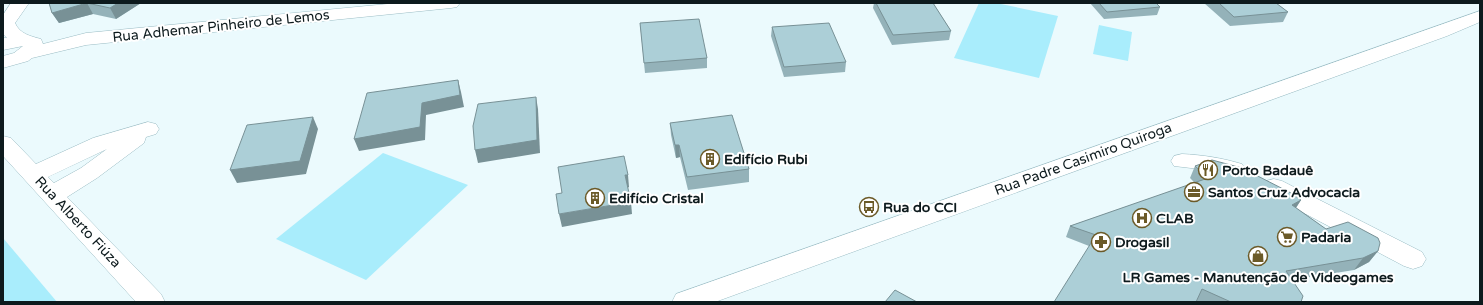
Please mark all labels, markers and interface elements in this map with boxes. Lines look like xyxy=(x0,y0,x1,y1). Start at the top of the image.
street label: Rua Adhemar Pinheiro de Lemos xyxy=(112,6,331,46)
street label: Rua Padre Casimiro Quiroga xyxy=(992,119,1174,199)
building icon: Edifício Rubi xyxy=(699,148,721,170)
place label: Edifício Rubi xyxy=(724,151,808,168)
restaurant icon: Porto Badauê xyxy=(1197,159,1219,181)
place label: Porto Badauê xyxy=(1222,162,1313,179)
street label: Rua Alberto Fiúza xyxy=(31,173,125,271)
office icon: Santos Cruz Advocacia xyxy=(1183,181,1205,203)
place label: Santos Cruz Advocacia xyxy=(1208,184,1360,201)
building icon: Edifício Cristal xyxy=(584,187,606,209)
place label: Edifício Cristal xyxy=(609,190,704,207)
bus stop icon: Rua do CCI xyxy=(858,196,880,218)
place label: Rua do CCI xyxy=(883,199,957,216)
hospital icon: CLAB xyxy=(1131,207,1153,229)
place label: CLAB xyxy=(1156,210,1194,227)
supermarket icon: Padaria xyxy=(1276,226,1298,248)
place label: Padaria xyxy=(1301,229,1351,246)
pharmacy icon: Drogasil xyxy=(1090,231,1112,253)
place label: Drogasil xyxy=(1115,234,1169,251)
shop icon: LR Games - Manutenção de Videogames xyxy=(1247,245,1269,267)
place label: LR Games - Manutenção de Videogames xyxy=(1122,269,1394,286)

